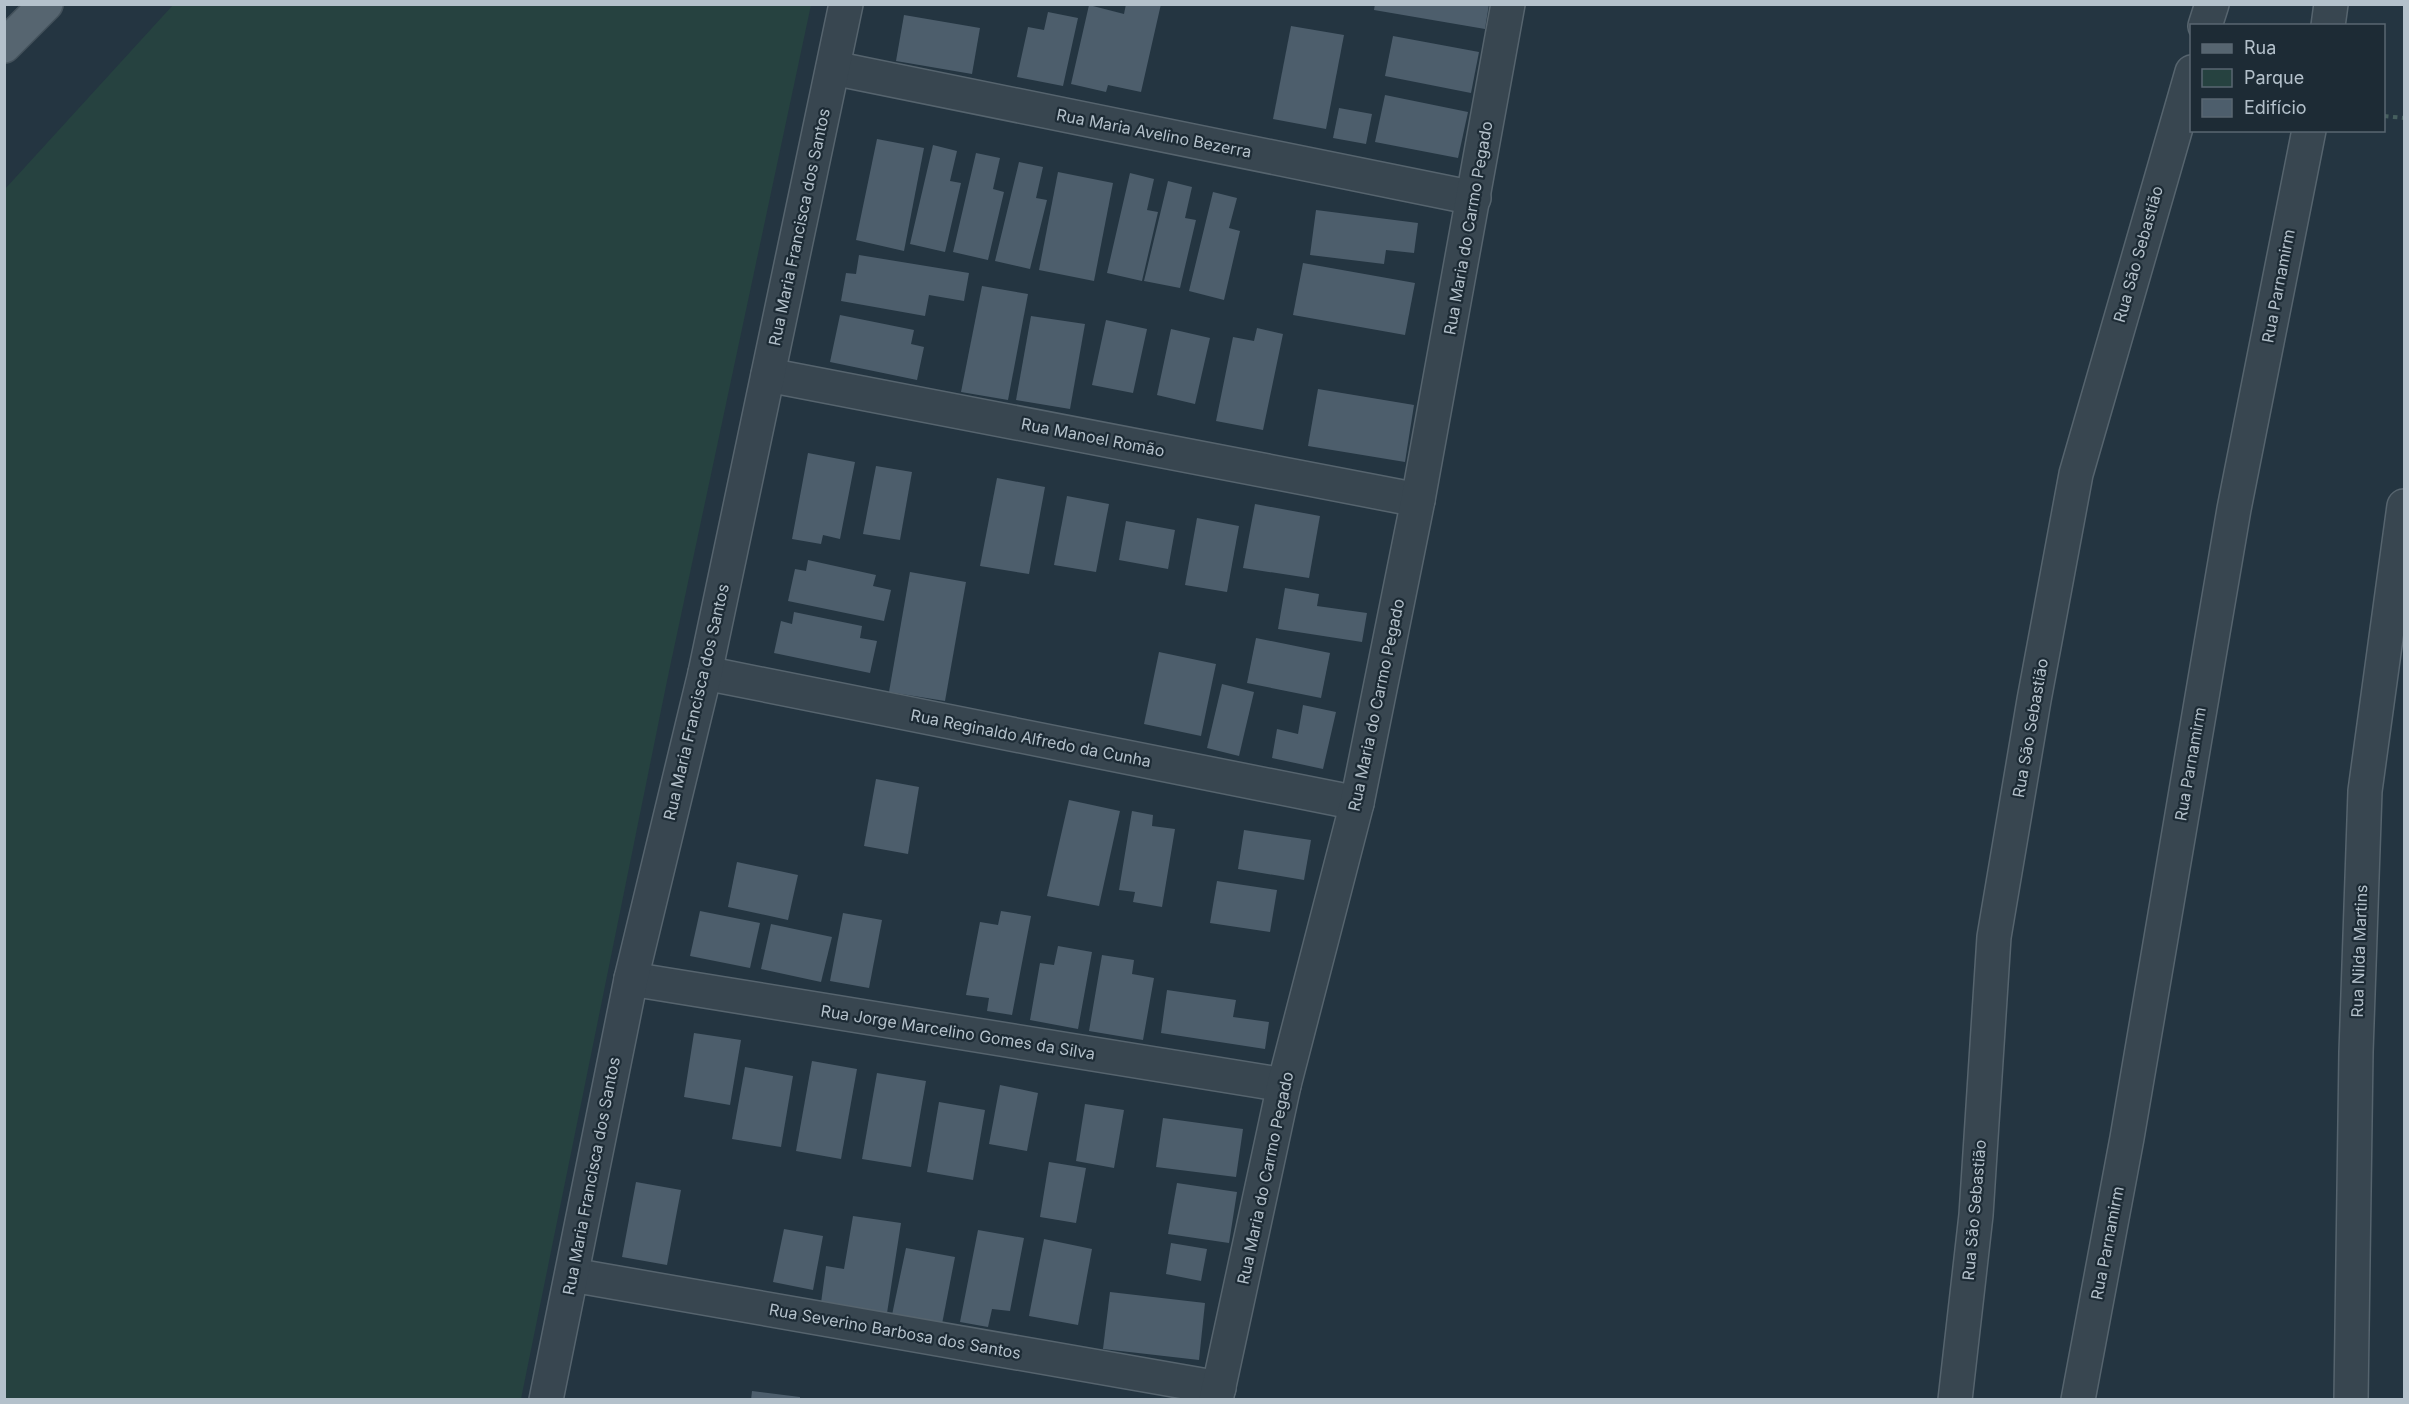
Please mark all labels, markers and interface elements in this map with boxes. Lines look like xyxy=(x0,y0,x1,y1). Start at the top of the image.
legend xyxy=(2190,24,2385,132)
text: Rua xyxy=(2244,37,2276,58)
text: Parque xyxy=(2244,67,2304,88)
text: Edifício xyxy=(2244,97,2307,118)
street label: Rua Maria Avelino Bezerra xyxy=(1055,104,1253,162)
street label: Rua Maria Francisca dos Santos xyxy=(764,106,834,348)
street label: Rua Maria do Carmo Pegado xyxy=(1439,119,1497,337)
street label: Rua São Sebastião xyxy=(2109,183,2167,325)
street label: Rua Parnamirm xyxy=(2257,227,2299,345)
street label: Rua Manoel Romão xyxy=(1020,413,1166,461)
street label: Rua Maria Francisca dos Santos xyxy=(659,582,733,822)
street label: Rua Maria do Carmo Pegado xyxy=(1344,597,1408,813)
street label: Rua São Sebastião xyxy=(2008,657,2052,799)
street label: Rua Reginaldo Alfredo da Cunha xyxy=(909,705,1153,771)
street label: Rua Parnamirm xyxy=(2170,705,2210,823)
street label: Rua Nilda Martins xyxy=(2347,884,2371,1018)
street label: Rua Jorge Marcelino Gomes da Silva xyxy=(819,1000,1097,1064)
street label: Rua Maria Francisca dos Santos xyxy=(558,1055,624,1297)
street label: Rua Maria do Carmo Pegado xyxy=(1233,1070,1297,1286)
street label: Rua São Sebastião xyxy=(1958,1139,1990,1281)
street label: Rua Parnamirm xyxy=(2086,1184,2128,1302)
street label: Rua Severino Barbosa dos Santos xyxy=(767,1299,1023,1363)

